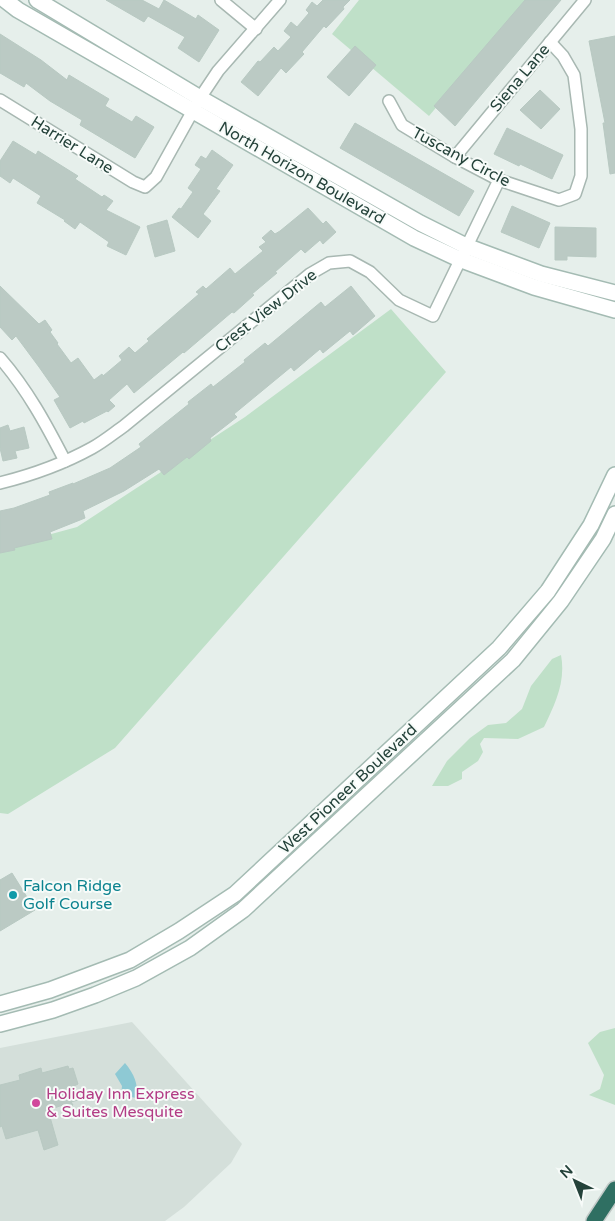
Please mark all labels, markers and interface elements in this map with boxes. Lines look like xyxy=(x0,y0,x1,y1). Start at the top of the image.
street label: Siena Lane xyxy=(486,40,554,116)
street label: Harrier Lane xyxy=(27,112,117,178)
street label: North Horizon Boulevard xyxy=(215,117,389,229)
street label: Tuscany Circle xyxy=(408,123,514,191)
street label: Crest View Drive xyxy=(211,265,321,357)
street label: West Pioneer Boulevard xyxy=(275,720,421,858)
place label: Falcon Ridge Golf Course xyxy=(23,876,121,914)
marker: Falcon Ridge Golf Course xyxy=(7,889,19,901)
place label: Holiday Inn Express & Suites Mesquite xyxy=(46,1084,195,1122)
marker: Holiday Inn Express & Suites Mesquite xyxy=(30,1097,42,1109)
north arrow xyxy=(550,1156,600,1206)
text: N xyxy=(557,1162,576,1182)

